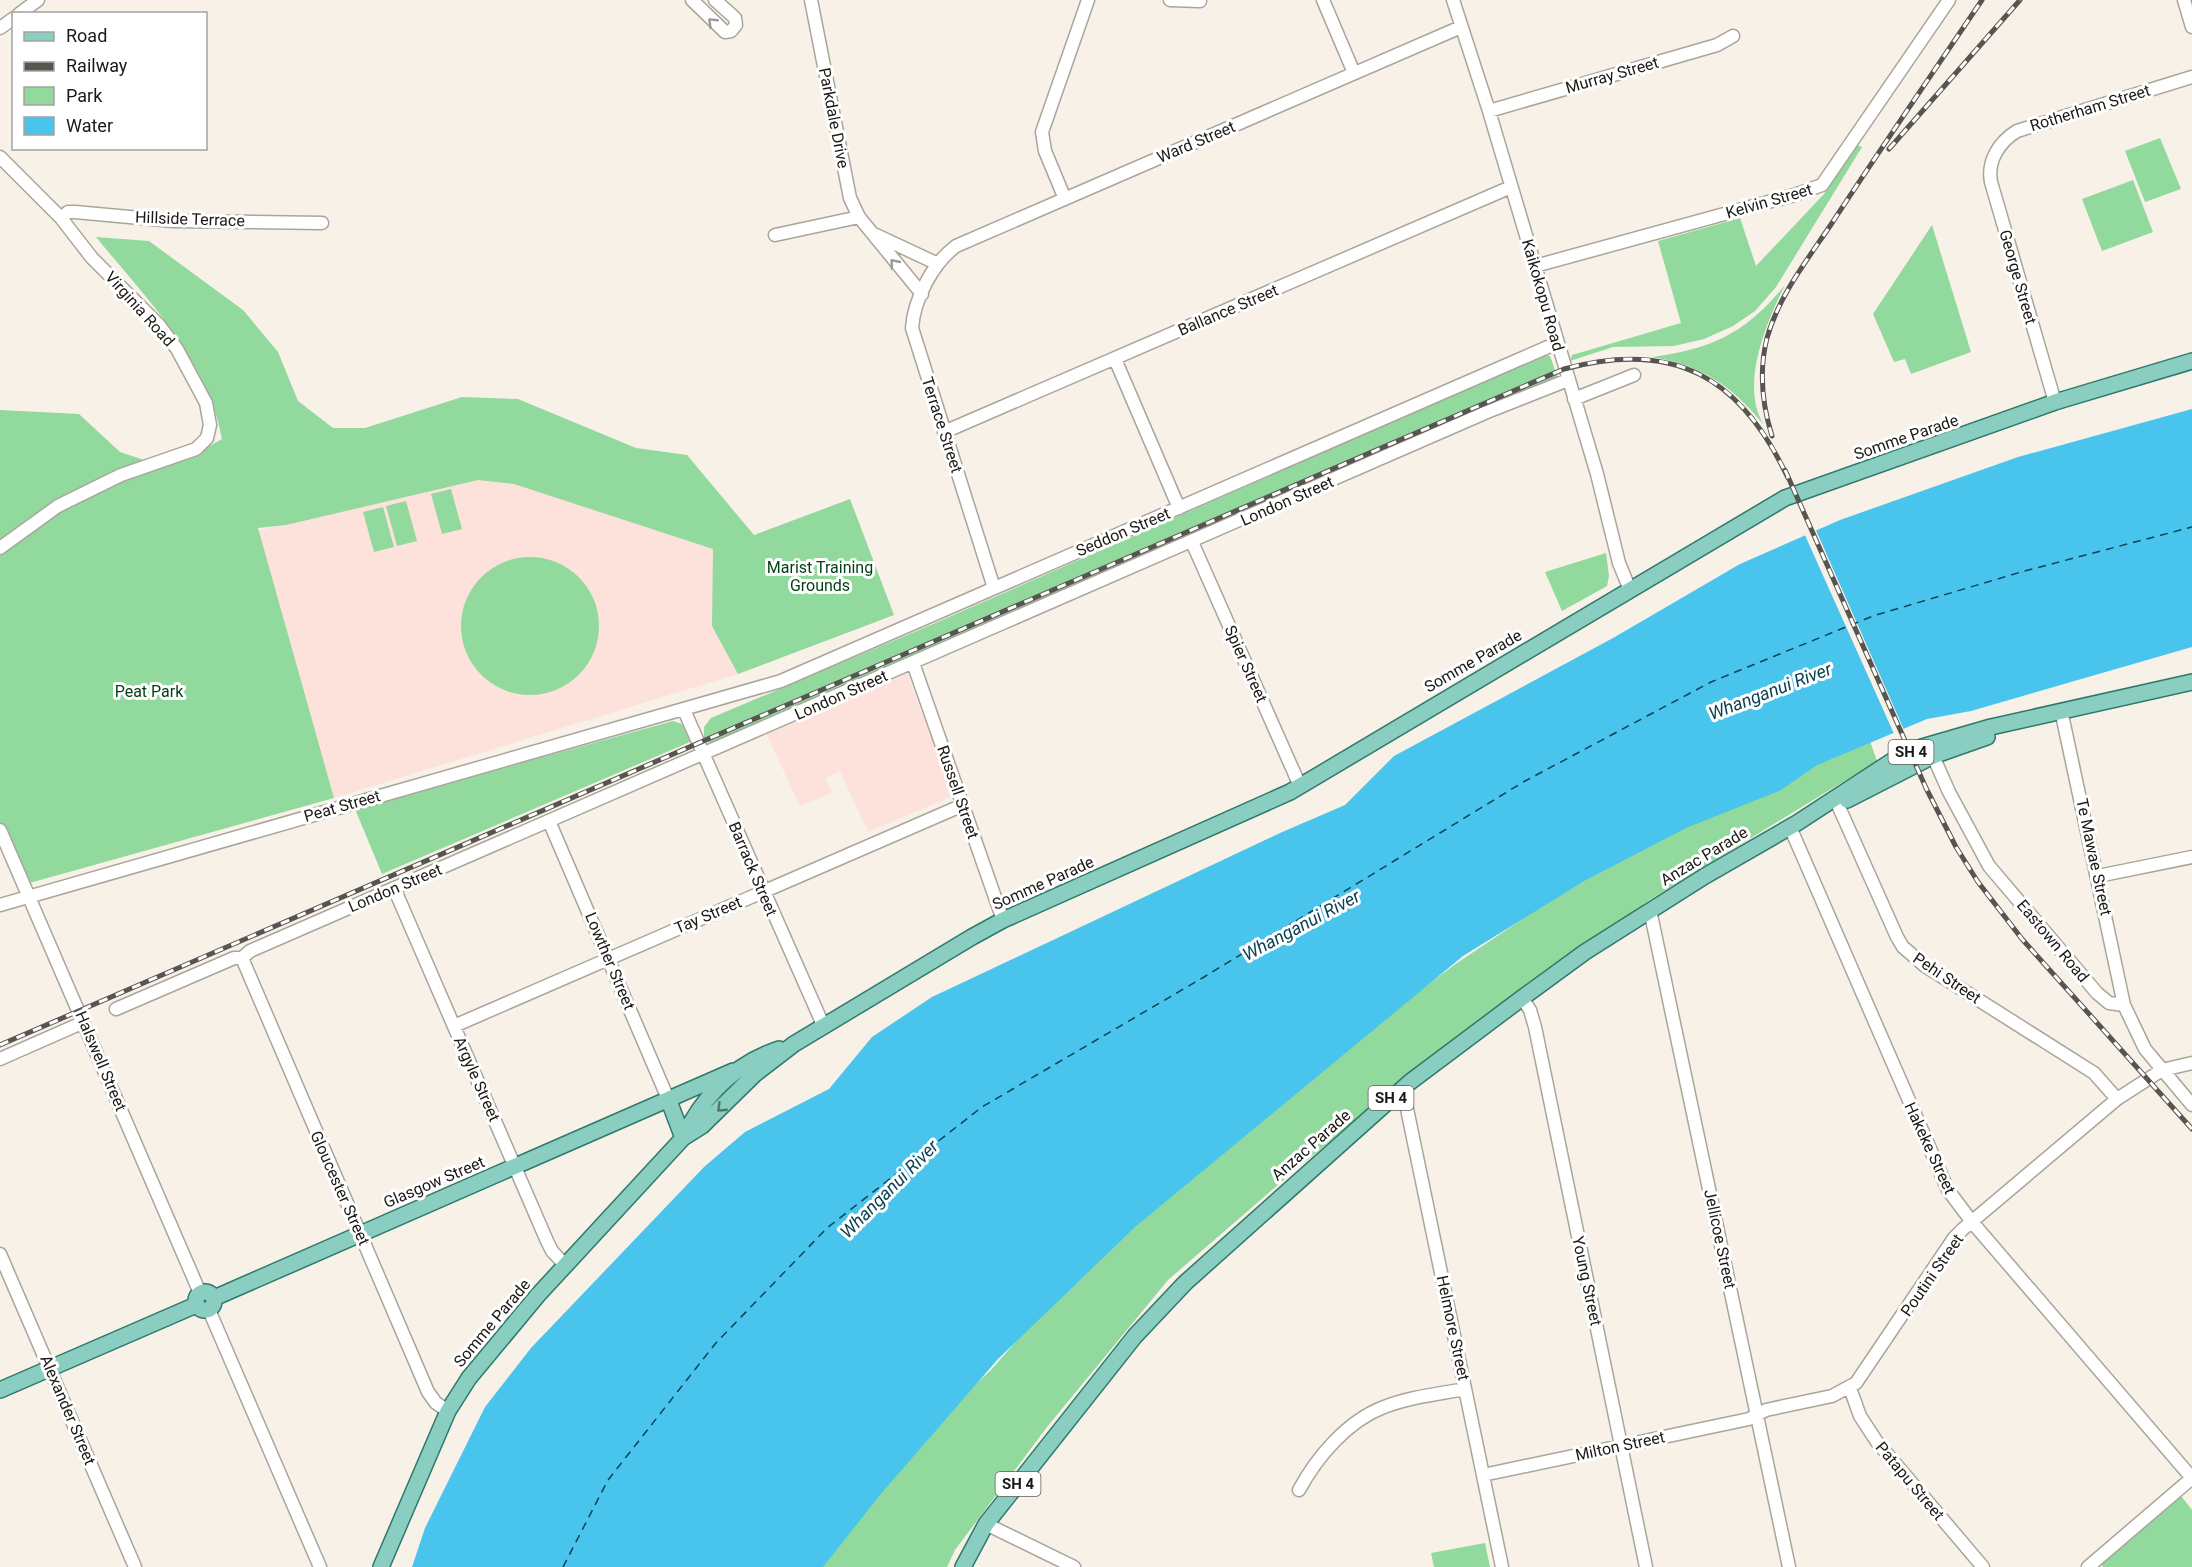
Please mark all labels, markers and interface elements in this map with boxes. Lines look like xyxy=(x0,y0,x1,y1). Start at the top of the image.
legend xyxy=(12,12,207,150)
one-way arrow xyxy=(709,18,719,29)
text: Road xyxy=(66,25,107,46)
street label: Murray Street xyxy=(1563,53,1661,97)
text: Railway xyxy=(66,55,128,76)
street label: Parkdale Drive xyxy=(815,66,853,170)
street label: Rotherham Street xyxy=(2028,81,2152,135)
text: Park xyxy=(66,85,103,106)
text: Water xyxy=(66,115,113,136)
street label: Ward Street xyxy=(1154,117,1238,167)
street label: Kelvin Street xyxy=(1724,180,1814,222)
street label: Hillside Terrace xyxy=(135,208,245,230)
street label: George Street xyxy=(1995,228,2041,326)
street label: Kaikokopu Road xyxy=(1518,237,1568,353)
one-way arrow xyxy=(891,259,902,270)
street label: Virginia Road xyxy=(101,268,179,350)
street label: Ballance Street xyxy=(1175,280,1281,340)
street label: Terrace Street xyxy=(918,375,966,475)
street label: Somme Parade xyxy=(1851,410,1961,464)
street label: London Street xyxy=(1238,472,1336,530)
street label: Seddon Street xyxy=(1073,504,1173,560)
park label: Marist Training Grounds xyxy=(767,558,873,595)
street label: Spier Street xyxy=(1221,622,1271,706)
street label: Somme Parade xyxy=(1421,625,1525,697)
water label: Whanganui River xyxy=(1706,658,1835,724)
street label: London Street xyxy=(792,666,890,724)
park label: Peat Park xyxy=(115,682,184,701)
road number: SH 4 xyxy=(1888,740,1934,764)
street label: Russell Street xyxy=(933,743,983,841)
street label: Peat Street xyxy=(302,786,382,826)
street label: Te Mawae Street xyxy=(2072,797,2116,917)
street label: Barrack Street xyxy=(725,819,781,919)
street label: Anzac Parade xyxy=(1657,823,1751,889)
street label: Somme Parade xyxy=(989,852,1097,914)
street label: London Street xyxy=(345,860,445,916)
water label: Whanganui River xyxy=(1239,885,1364,965)
street label: Tay Street xyxy=(672,892,744,938)
street label: Eastown Road xyxy=(2013,896,2093,986)
street label: Lowther Street xyxy=(581,909,639,1013)
street label: Pehi Street xyxy=(1910,948,1984,1008)
street label: Halswell Street xyxy=(71,1008,131,1114)
street label: Argyle Street xyxy=(450,1034,504,1124)
road number: SH 4 xyxy=(1368,1086,1414,1110)
street label: Hakeke Street xyxy=(1900,1099,1960,1197)
one-way arrow xyxy=(717,1101,727,1112)
street label: Anzac Parade xyxy=(1268,1106,1354,1184)
street label: Gloucester Street xyxy=(306,1128,374,1248)
water label: Whanganui River xyxy=(836,1135,943,1242)
street label: Glasgow Street xyxy=(381,1152,487,1212)
street label: Jellicoe Street xyxy=(1700,1188,1740,1290)
street label: Poutini Street xyxy=(1897,1230,1967,1320)
street label: Young Street xyxy=(1568,1234,1606,1328)
street label: Helmore Street xyxy=(1433,1274,1473,1382)
street label: Somme Parade xyxy=(450,1275,534,1371)
street label: Alexander Street xyxy=(36,1352,100,1468)
street label: Milton Street xyxy=(1574,1427,1666,1465)
street label: Patapu Street xyxy=(1872,1438,1948,1524)
road number: SH 4 xyxy=(996,1472,1040,1496)

